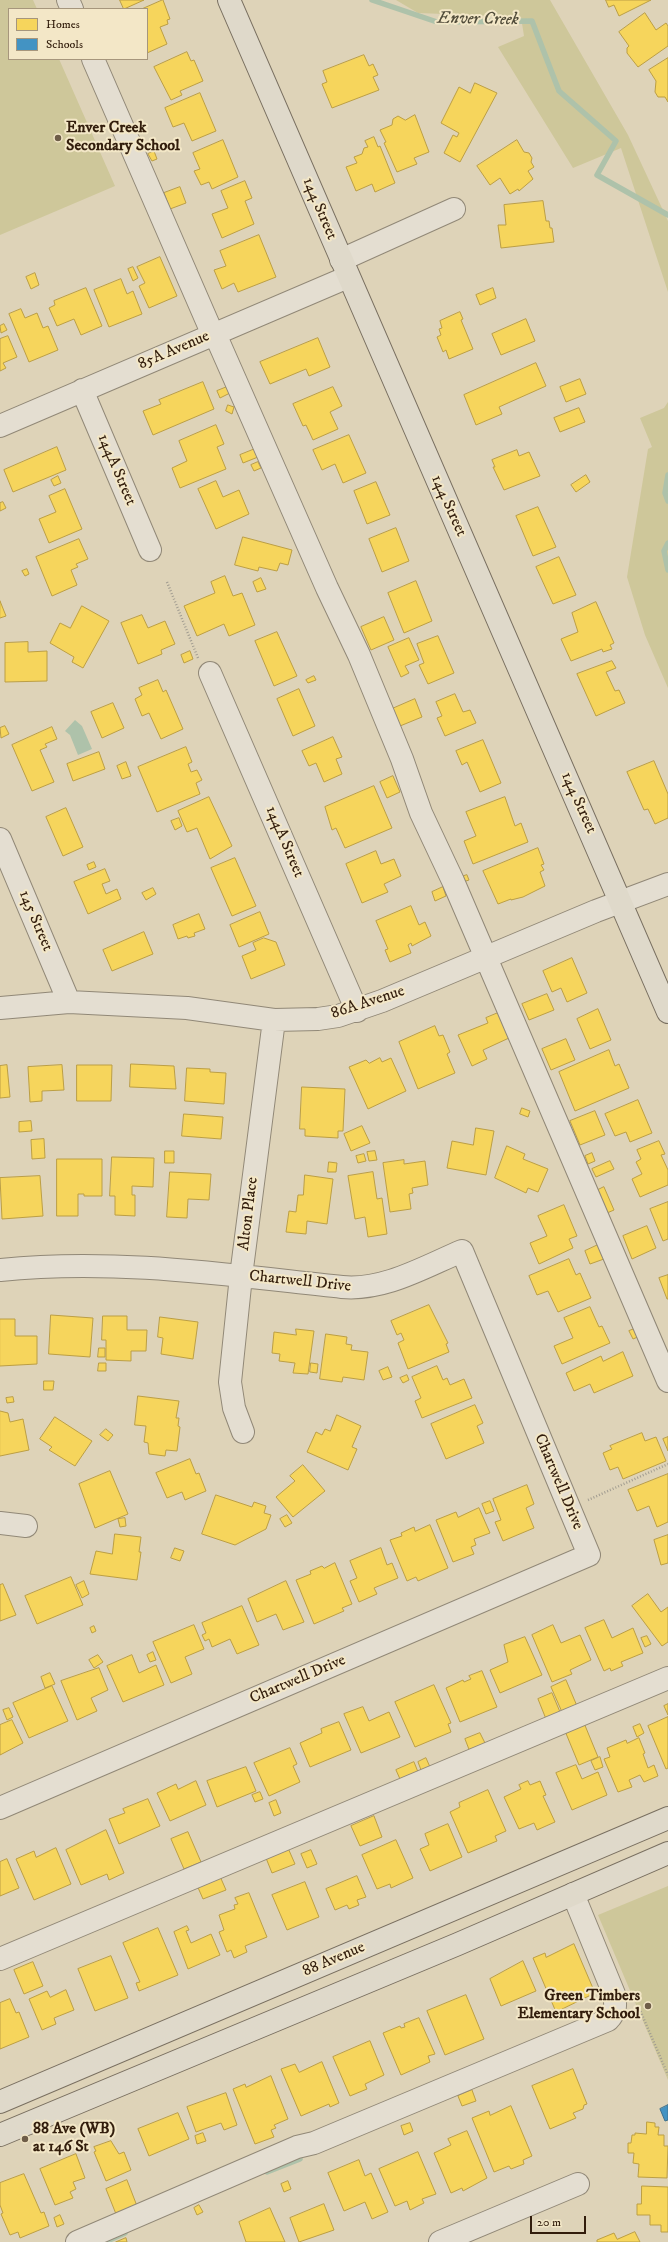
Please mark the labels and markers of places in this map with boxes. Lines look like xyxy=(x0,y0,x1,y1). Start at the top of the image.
place label: Enver Creek Secondary School xyxy=(66,119,180,157)
marker: Enver Creek Secondary School xyxy=(53,133,63,143)
place label: Green Timbers Elementary School xyxy=(518,1987,640,2025)
marker: Green Timbers Elementary School xyxy=(643,2001,653,2011)
place label: 88 Ave (WB) at 146 St xyxy=(33,2120,115,2158)
marker: 88 Ave (WB) at 146 St xyxy=(20,2134,30,2144)

